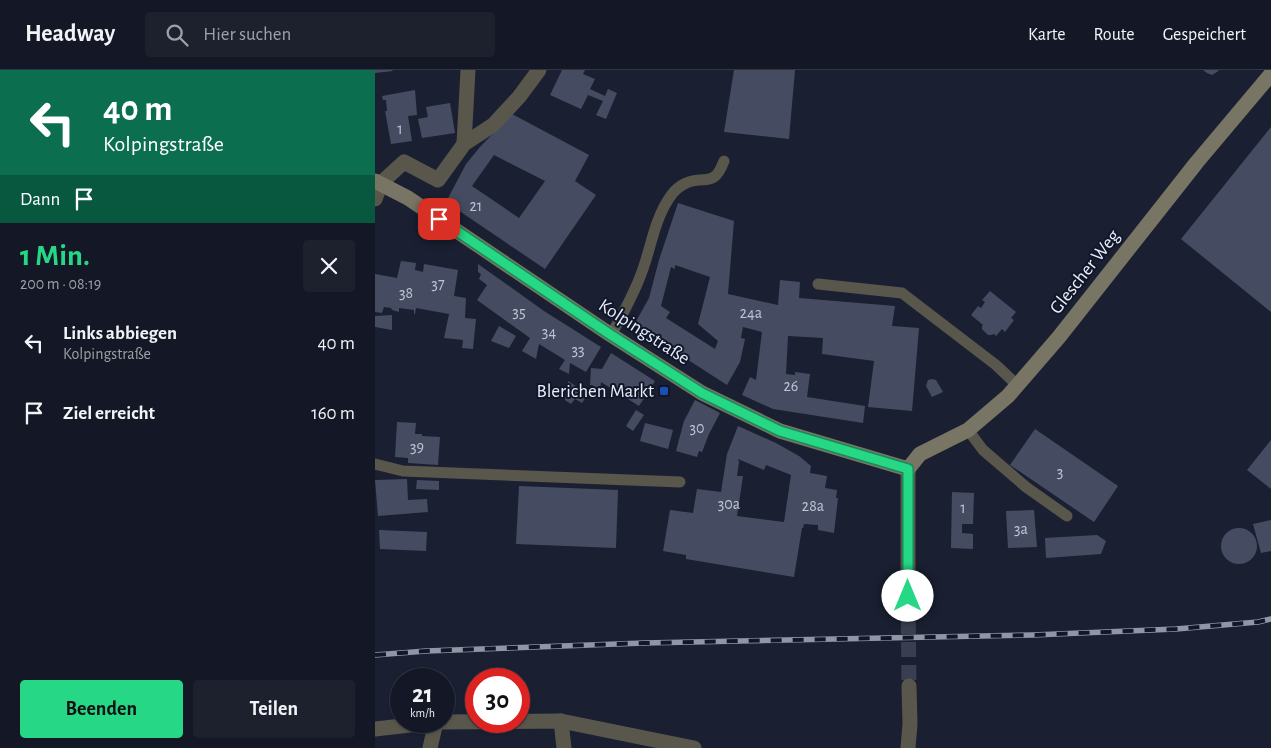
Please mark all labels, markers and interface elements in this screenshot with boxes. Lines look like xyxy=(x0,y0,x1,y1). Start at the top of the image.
search box xyxy=(145,12,495,57)
icon: search xyxy=(163,21,191,49)
text: Headway xyxy=(25,22,115,46)
text: Hier suchen xyxy=(203,25,291,44)
text: Karte xyxy=(1028,26,1065,44)
text: Route xyxy=(1093,26,1135,44)
text: Gespeichert xyxy=(1163,26,1246,44)
icon: left xyxy=(20,90,85,155)
text: 40 m xyxy=(103,92,172,127)
house number: 1 xyxy=(397,121,403,137)
text: Kolpingstraße xyxy=(103,133,224,155)
icon: arrive xyxy=(70,185,98,213)
text: Dann xyxy=(20,190,60,209)
pin xyxy=(418,198,460,240)
house number: 21 xyxy=(470,198,482,214)
icon: arrive xyxy=(425,205,453,233)
street label: Glescher Weg xyxy=(1046,226,1124,318)
button: close xyxy=(303,240,355,292)
text: 1 Min. xyxy=(20,241,90,271)
text: 200 m · 08:19 xyxy=(20,276,101,292)
house number: 37 xyxy=(431,276,445,292)
house number: 38 xyxy=(399,285,413,301)
street label: Kolpingstraße xyxy=(595,296,693,368)
house number: 35 xyxy=(512,304,526,320)
house number: 24a xyxy=(740,305,762,321)
text: Links abbiegen xyxy=(63,324,177,343)
house number: 34 xyxy=(542,324,556,340)
icon: left xyxy=(20,329,48,357)
text: 40 m xyxy=(317,334,355,353)
house number: 33 xyxy=(571,342,585,358)
text: Kolpingstraße xyxy=(63,346,151,362)
house number: 26 xyxy=(784,378,798,394)
place label: Blerichen Markt xyxy=(536,382,654,401)
marker: Blerichen Markt xyxy=(658,385,670,397)
icon: arrive xyxy=(20,399,48,427)
text: Ziel erreicht xyxy=(63,404,155,423)
text: 160 m xyxy=(311,404,355,423)
house number: 30 xyxy=(689,420,705,436)
house number: 39 xyxy=(410,439,424,455)
house number: 3 xyxy=(1057,464,1063,480)
house number: 30a xyxy=(718,496,740,512)
house number: 28a xyxy=(802,498,824,514)
house number: 1 xyxy=(960,500,966,516)
house number: 3a xyxy=(1014,521,1028,537)
position arrow xyxy=(881,569,933,621)
speed limit sign: 30 xyxy=(465,668,530,733)
button: Beenden xyxy=(20,680,183,738)
button: Teilen xyxy=(193,680,355,738)
text: 21 xyxy=(412,682,433,707)
text: km/h xyxy=(410,707,435,719)

